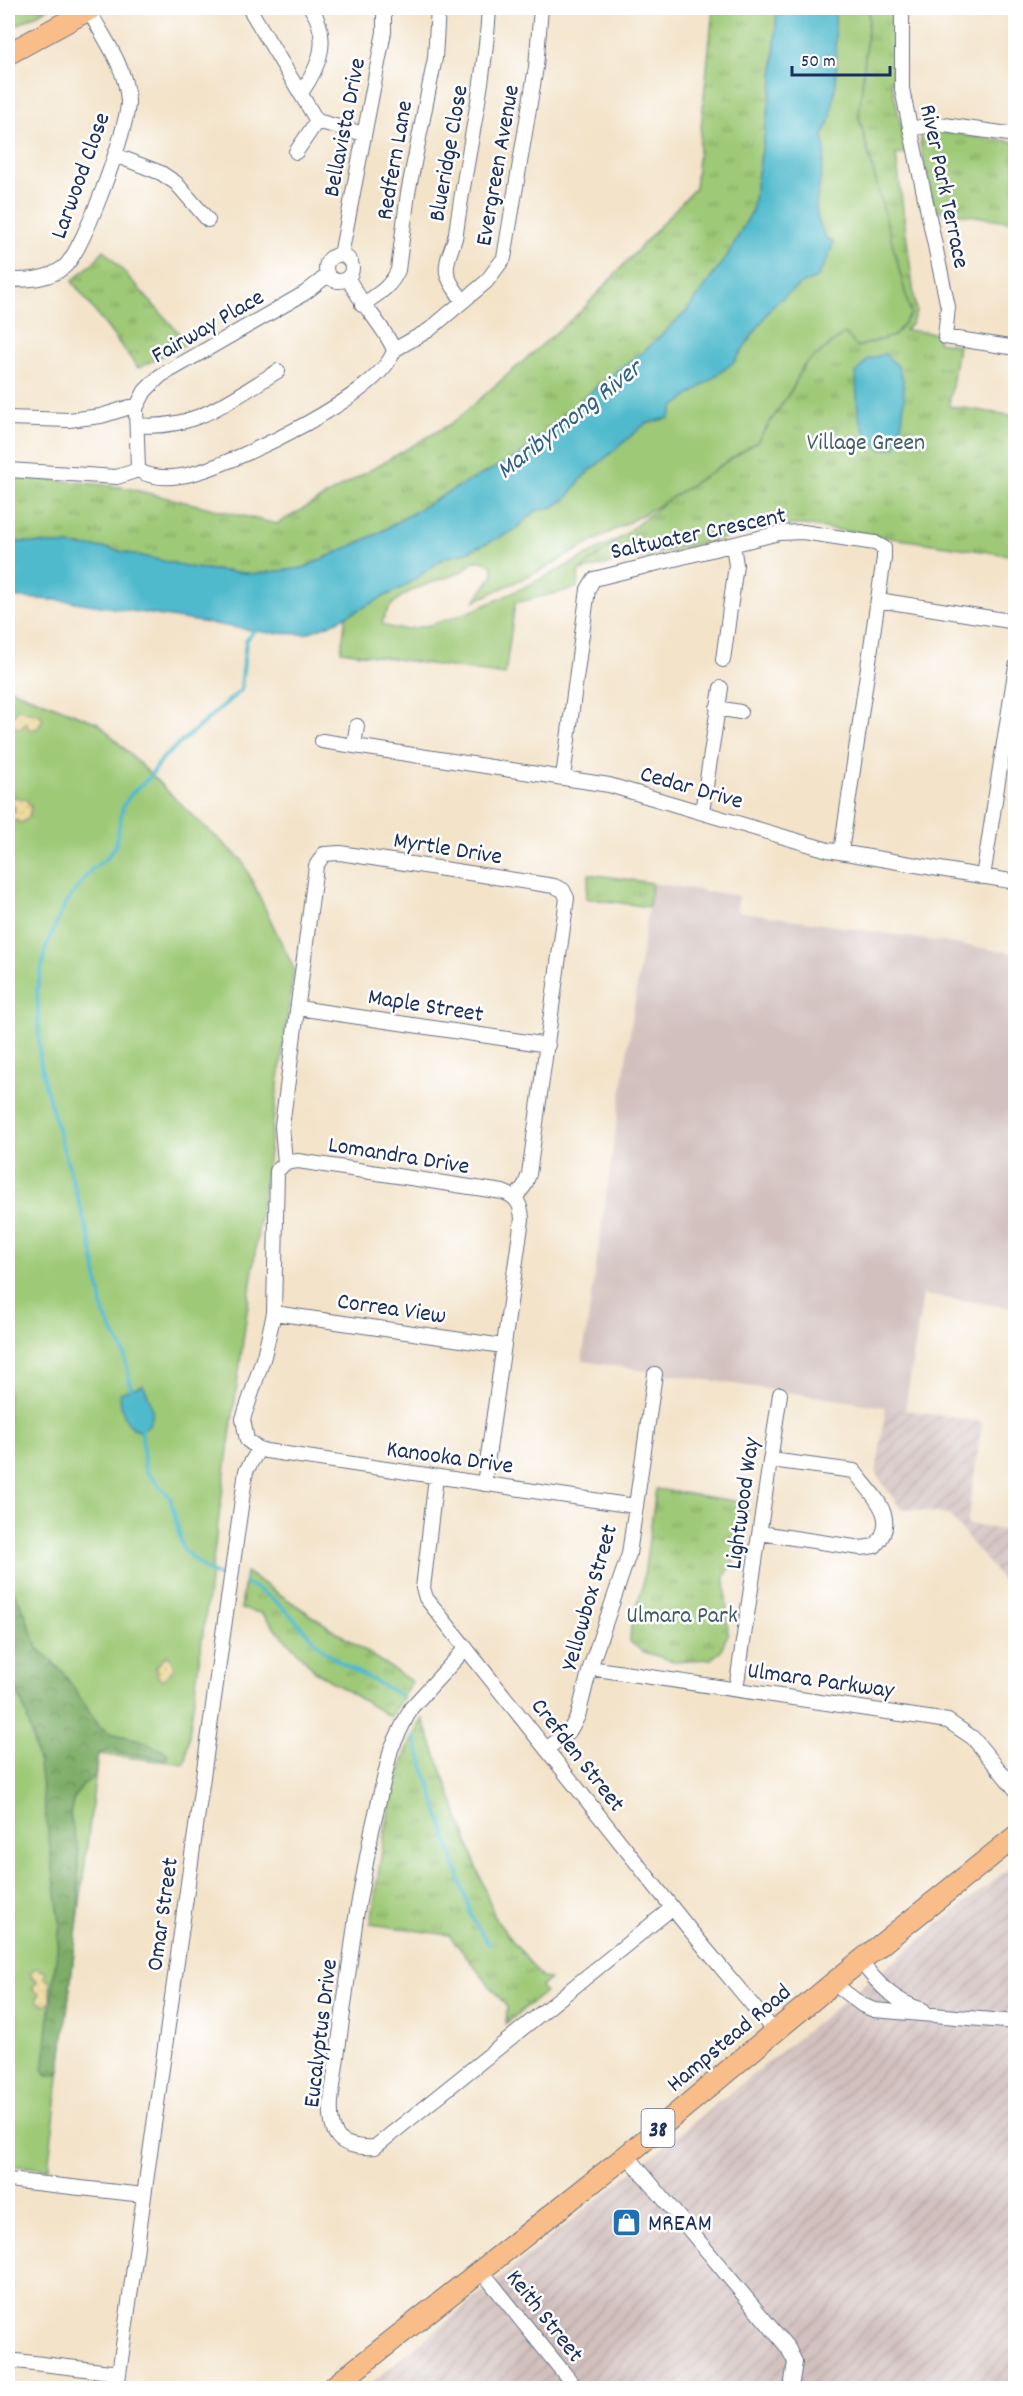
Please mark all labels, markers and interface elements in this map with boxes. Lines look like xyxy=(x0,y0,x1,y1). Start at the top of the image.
scale bar xyxy=(792,39,890,77)
text: 50 m xyxy=(801,50,836,75)
street label: Bellavista Drive xyxy=(316,55,376,200)
street label: Evergreen Avenue xyxy=(468,82,530,249)
street label: Blueridge Close xyxy=(421,83,479,224)
street label: Redfern Lane xyxy=(369,98,423,223)
street label: River Park Terrace xyxy=(909,101,977,272)
street label: Larwood Close xyxy=(43,108,120,244)
street label: Fairway Place xyxy=(146,282,271,374)
water label: Maribyrnong River xyxy=(490,350,653,489)
park label: Village Green xyxy=(807,427,925,461)
street label: Saltwater Crescent xyxy=(608,500,790,570)
street label: Cedar Drive xyxy=(636,758,747,820)
street label: Myrtle Drive xyxy=(391,825,504,875)
street label: Maple Street xyxy=(365,981,486,1033)
street label: Lomandra Drive xyxy=(325,1129,472,1185)
street label: Correa View xyxy=(335,1286,448,1334)
street label: Kanooka Drive xyxy=(384,1433,515,1485)
street label: Lightwood Way xyxy=(718,1434,770,1572)
street label: Yellowbox Street xyxy=(554,1521,628,1675)
park label: Ulmara Park xyxy=(626,1600,738,1634)
street label: Ulmara Parkway xyxy=(745,1655,897,1709)
street label: Crefden Street xyxy=(521,1692,632,1820)
street label: Omar Street xyxy=(139,1855,189,1973)
street label: Eucalyptus Drive xyxy=(296,1957,348,2110)
street label: Hampstead Road xyxy=(660,1977,800,2102)
road number: 38 xyxy=(642,2109,674,2147)
shop icon: MREAM xyxy=(611,2206,643,2238)
place label: MREAM xyxy=(648,2208,712,2242)
street label: Keith Street xyxy=(496,2263,591,2371)

